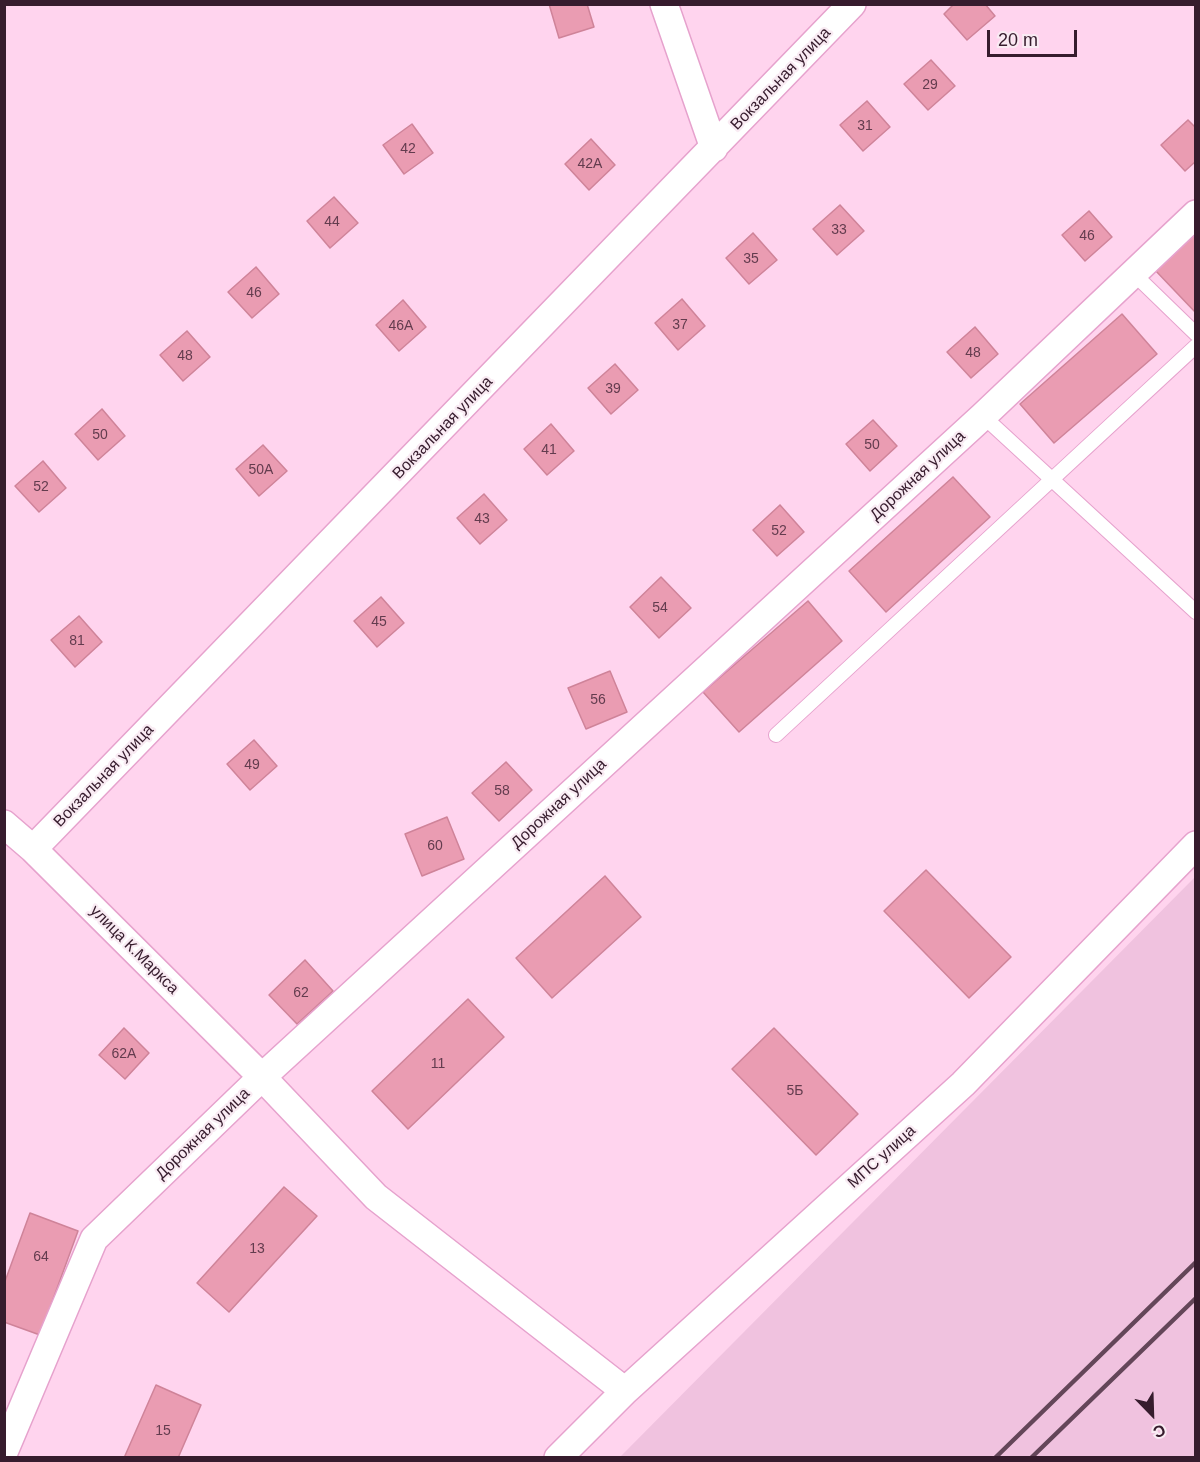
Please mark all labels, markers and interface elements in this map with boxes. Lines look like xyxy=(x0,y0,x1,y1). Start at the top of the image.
scale bar xyxy=(990,18,1080,56)
street label: Вокзальная улица xyxy=(727,24,835,134)
text: 20 m xyxy=(998,30,1038,50)
house number: 29 xyxy=(922,77,938,93)
house number: 31 xyxy=(857,118,873,134)
house number: 42 xyxy=(400,141,416,157)
house number: 42А xyxy=(578,156,602,172)
house number: 44 xyxy=(324,214,340,230)
house number: 33 xyxy=(831,222,847,238)
house number: 46 xyxy=(1079,228,1095,244)
house number: 35 xyxy=(743,251,759,267)
house number: 46 xyxy=(246,285,262,301)
house number: 37 xyxy=(672,317,688,333)
house number: 46А xyxy=(389,318,413,334)
house number: 48 xyxy=(965,345,981,361)
house number: 48 xyxy=(177,348,193,364)
street label: Вокзальная улица xyxy=(389,373,497,483)
house number: 39 xyxy=(605,381,621,397)
house number: 50 xyxy=(92,427,108,443)
street label: Дорожная улица xyxy=(866,427,970,525)
house number: 50 xyxy=(864,437,880,453)
house number: 41 xyxy=(541,442,557,458)
house number: 50А xyxy=(249,462,273,478)
house number: 52 xyxy=(33,479,49,495)
house number: 43 xyxy=(474,511,490,527)
house number: 52 xyxy=(771,523,787,539)
house number: 54 xyxy=(652,600,668,616)
house number: 45 xyxy=(371,614,387,630)
house number: 81 xyxy=(69,633,85,649)
house number: 56 xyxy=(590,692,606,708)
street label: Вокзальная улица xyxy=(50,721,158,831)
street label: Дорожная улица xyxy=(507,755,611,853)
house number: 49 xyxy=(244,757,260,773)
house number: 58 xyxy=(494,783,510,799)
house number: 60 xyxy=(427,838,443,854)
street label: улица К.Маркса xyxy=(86,902,182,998)
house number: 62 xyxy=(293,985,309,1001)
house number: 62А xyxy=(112,1046,136,1062)
house number: 11 xyxy=(431,1056,445,1072)
house number: 5Б xyxy=(787,1083,803,1099)
street label: Дорожная улица xyxy=(152,1084,254,1184)
street label: МПС улица xyxy=(844,1121,920,1193)
house number: 13 xyxy=(249,1241,265,1257)
house number: 64 xyxy=(33,1249,49,1265)
north arrow xyxy=(1122,1384,1182,1444)
text: С xyxy=(1151,1421,1168,1441)
house number: 15 xyxy=(155,1423,171,1439)

